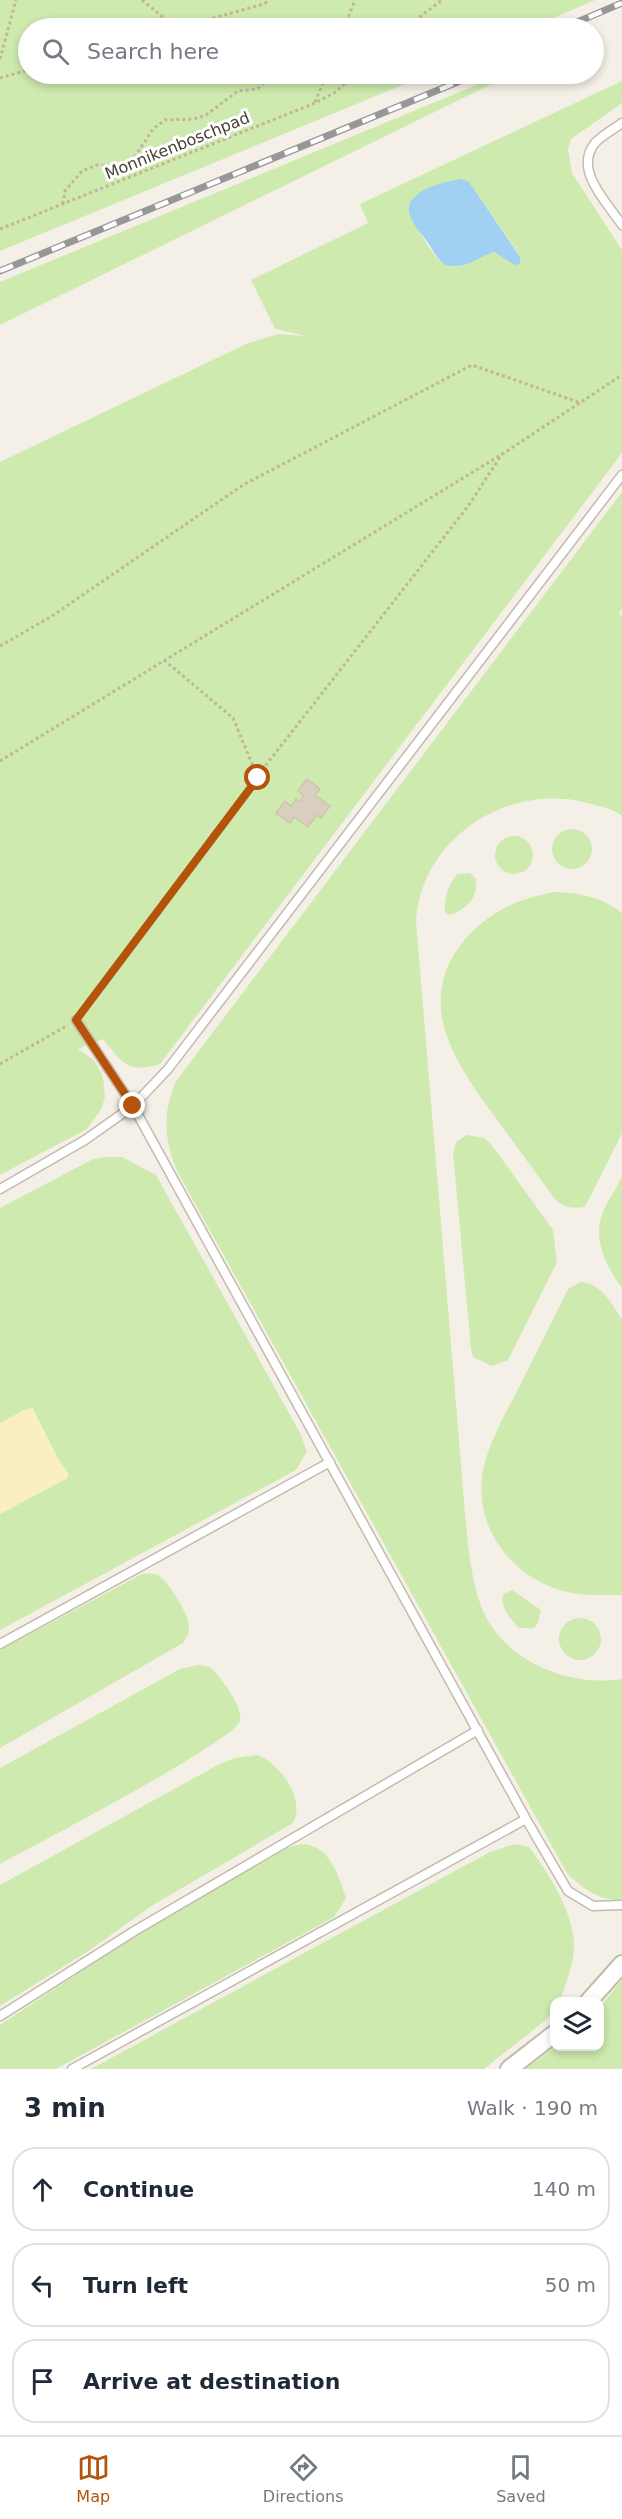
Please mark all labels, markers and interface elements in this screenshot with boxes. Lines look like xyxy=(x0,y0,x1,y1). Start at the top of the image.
search box xyxy=(18,18,604,84)
icon: search xyxy=(39,35,72,68)
text: Search here xyxy=(87,39,219,64)
street label: Monnikenboschpad xyxy=(102,108,252,183)
route start xyxy=(244,764,270,790)
route end xyxy=(119,1092,145,1118)
map controls xyxy=(550,1997,604,2051)
button: layers xyxy=(550,1997,604,2051)
text: 3 min xyxy=(24,2093,106,2123)
text: Walk · 190 m xyxy=(467,2096,598,2120)
icon: ahead xyxy=(26,2173,59,2206)
text: Continue xyxy=(83,2177,194,2202)
text: 140 m xyxy=(532,2177,596,2201)
icon: left xyxy=(26,2269,59,2302)
text: Turn left xyxy=(83,2273,188,2298)
text: 50 m xyxy=(545,2273,596,2297)
icon: arrive xyxy=(26,2365,59,2398)
text: Arrive at destination xyxy=(83,2369,340,2394)
tab: Map xyxy=(76,2451,110,2506)
tab: Directions xyxy=(263,2451,343,2506)
tab: Saved xyxy=(496,2451,546,2506)

